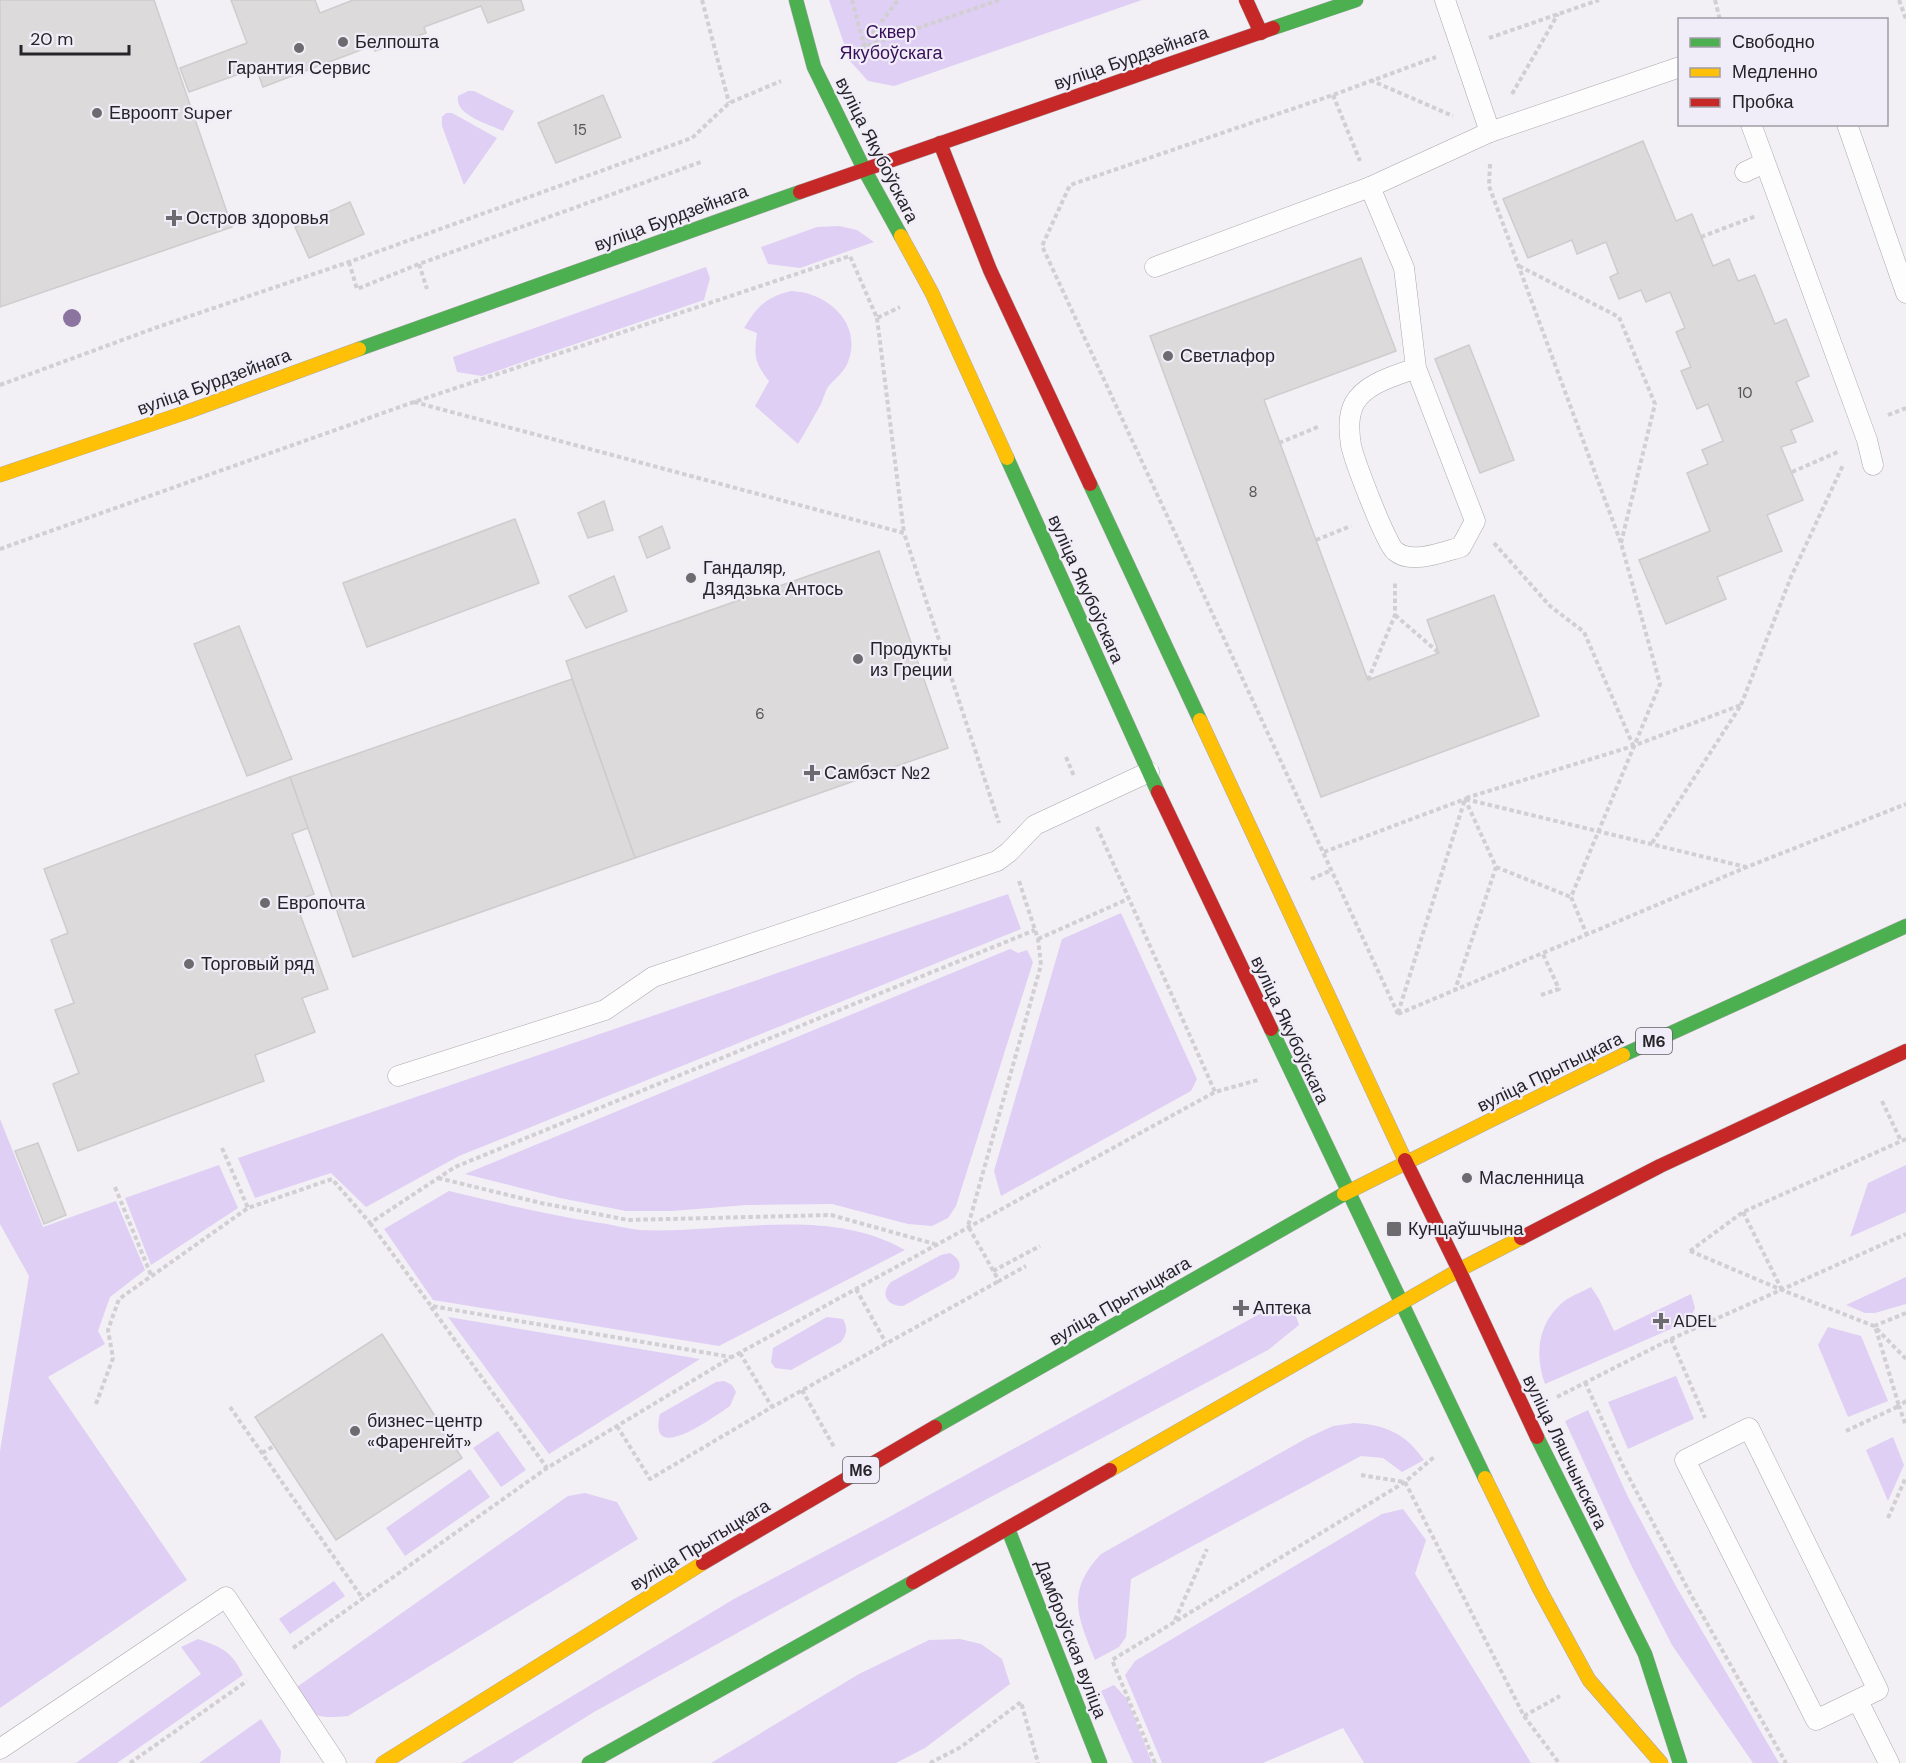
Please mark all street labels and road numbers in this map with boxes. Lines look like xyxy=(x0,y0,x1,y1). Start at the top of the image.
street label: вуліца Бурдзейнага xyxy=(1051,20,1212,96)
street label: вуліца Якубоўскага xyxy=(830,73,925,228)
street label: вуліца Бурдзейнага xyxy=(591,179,752,257)
street label: вуліца Бурдзейнага xyxy=(134,343,295,421)
street label: вуліца Якубоўскага xyxy=(1042,511,1130,668)
street label: вуліца Якубоўскага xyxy=(1245,952,1335,1109)
street label: вуліца Прытыцкага xyxy=(1473,1026,1628,1118)
road number: М6 xyxy=(1636,1028,1672,1054)
street label: вуліца Прытыцкага xyxy=(1045,1250,1196,1351)
street label: вуліца Ляшчынскага xyxy=(1517,1371,1613,1534)
road number: М6 xyxy=(843,1457,879,1483)
street label: вуліца Прытыцкага xyxy=(626,1493,775,1596)
street label: Дамброўская вуліца xyxy=(1030,1556,1113,1723)

